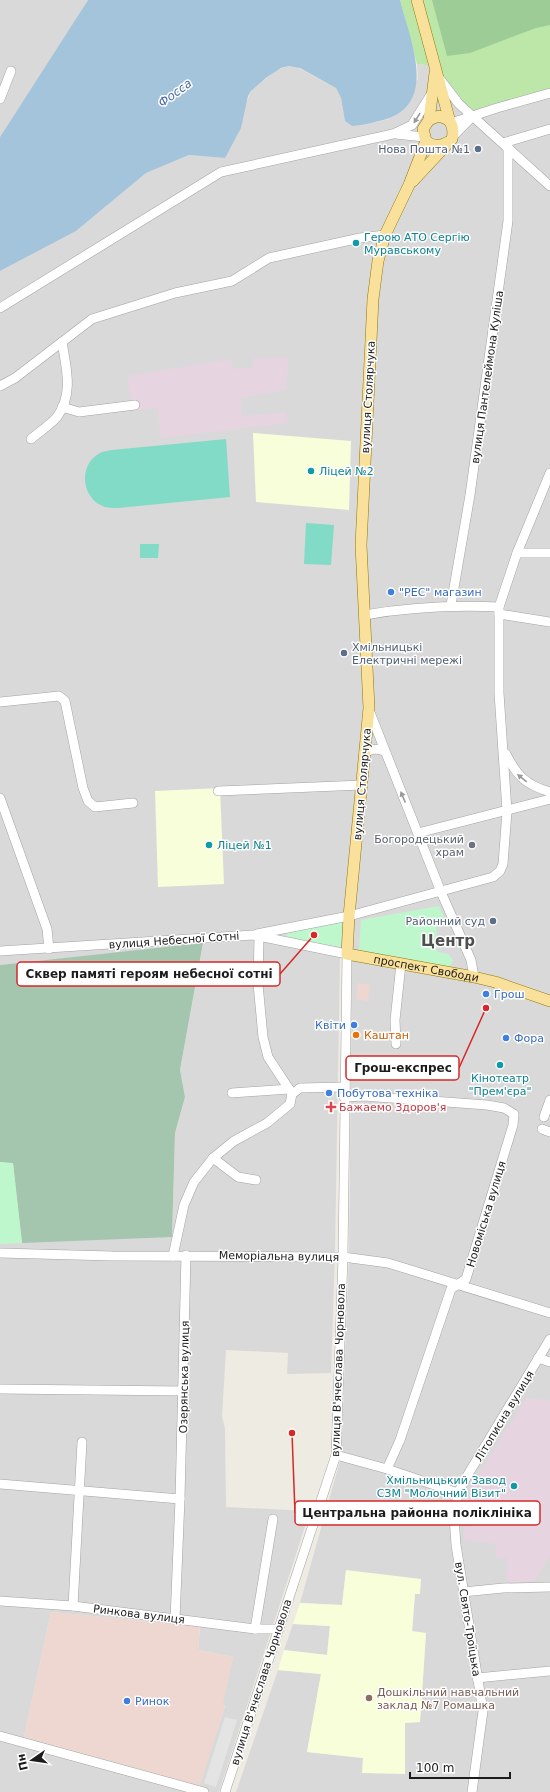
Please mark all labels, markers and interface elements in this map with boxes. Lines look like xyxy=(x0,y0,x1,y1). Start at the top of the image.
water label: Фосса xyxy=(155,76,195,110)
one-way arrow xyxy=(413,112,420,124)
place label: Нова Пошта №1 xyxy=(378,143,470,156)
marker: Нова Пошта №1 xyxy=(473,144,483,154)
place label: Герою АТО Сергію Муравському xyxy=(364,231,470,257)
marker: Герою АТО Сергію Муравському xyxy=(351,238,361,248)
street label: вулиця Пантелеймона Куліша xyxy=(469,290,506,465)
street label: вулиця Столярчука xyxy=(359,340,378,454)
place label: Ліцей №2 xyxy=(319,465,374,478)
marker: Ліцей №2 xyxy=(306,466,316,476)
place label: "РЕС" магазин xyxy=(399,586,482,599)
marker: "РЕС" магазин xyxy=(386,587,396,597)
place label: Хмільницькі Електричні мережі xyxy=(352,641,462,667)
marker: Хмільницькі Електричні мережі xyxy=(339,648,349,658)
street label: вулиця Столярчука xyxy=(351,727,374,841)
one-way arrow xyxy=(516,773,527,782)
one-way arrow xyxy=(400,792,406,803)
place label: Богородецький храм xyxy=(374,833,464,859)
place label: Ліцей №1 xyxy=(217,839,272,852)
marker: Ліцей №1 xyxy=(204,840,214,850)
marker: Богородецький храм xyxy=(467,840,477,850)
place label: Районний суд xyxy=(405,915,485,928)
marker: Районний суд xyxy=(488,916,498,926)
street label: вулиця Небесної Сотні xyxy=(108,929,240,952)
district label: Центр xyxy=(421,932,475,950)
street label: проспект Свободи xyxy=(373,953,480,985)
callout: Сквер памяті героям небесної сотні xyxy=(17,962,280,986)
text: Сквер памяті героям небесної сотні xyxy=(25,967,273,981)
place label: Грош xyxy=(494,988,525,1001)
marker: Грош xyxy=(481,989,491,999)
place label: Квіти xyxy=(315,1019,346,1032)
marker: Квіти xyxy=(349,1020,359,1030)
place label: Каштан xyxy=(364,1029,409,1042)
marker: Каштан xyxy=(351,1030,361,1040)
place label: Фора xyxy=(514,1032,544,1045)
marker: Фора xyxy=(501,1033,511,1043)
callout: Грош-експрес xyxy=(346,1056,459,1080)
marker: Кінотеатр "Прем'єра" xyxy=(495,1060,505,1070)
text: Грош-експрес xyxy=(354,1061,452,1075)
place label: Кінотеатр "Прем'єра" xyxy=(468,1072,532,1098)
place label: Побутова техніка xyxy=(337,1087,438,1100)
marker: Побутова техніка xyxy=(324,1088,334,1098)
place label: Бажаемо Здоров'я xyxy=(339,1101,446,1114)
marker: Бажаемо Здоров'я xyxy=(326,1102,336,1112)
street label: Новоміська вулиця xyxy=(464,1160,509,1269)
street label: Меморіальна вулиця xyxy=(219,1249,339,1264)
street label: вулиця В'ячеслава Чорновола xyxy=(329,1283,348,1457)
street label: Озерянська вулиця xyxy=(177,1321,192,1433)
street label: Літописна вулиця xyxy=(472,1369,537,1464)
place label: Хмільницький Завод СЗМ "Молочний Візит" xyxy=(377,1474,506,1500)
marker: Хмільницький Завод СЗМ "Молочний Візит" xyxy=(509,1481,519,1491)
callout: Центральна районна поліклініка xyxy=(295,1501,540,1525)
text: Центральна районна поліклініка xyxy=(302,1506,532,1520)
street label: вул. Свято-Троїцька xyxy=(452,1561,483,1677)
street label: вулиця В'ячеслава Чорновола xyxy=(228,1597,295,1767)
street label: Ринкова вулиця xyxy=(92,1602,186,1627)
place label: Дошкільний навчальний заклад №7 Ромашка xyxy=(377,1686,519,1712)
marker: Дошкільний навчальний заклад №7 Ромашка xyxy=(364,1693,374,1703)
place label: Ринок xyxy=(135,1695,170,1708)
marker: Ринок xyxy=(122,1696,132,1706)
north arrow xyxy=(12,1740,52,1780)
text: Пн xyxy=(15,1752,31,1772)
scale bar xyxy=(410,1754,510,1780)
text: 100 m xyxy=(416,1761,454,1775)

